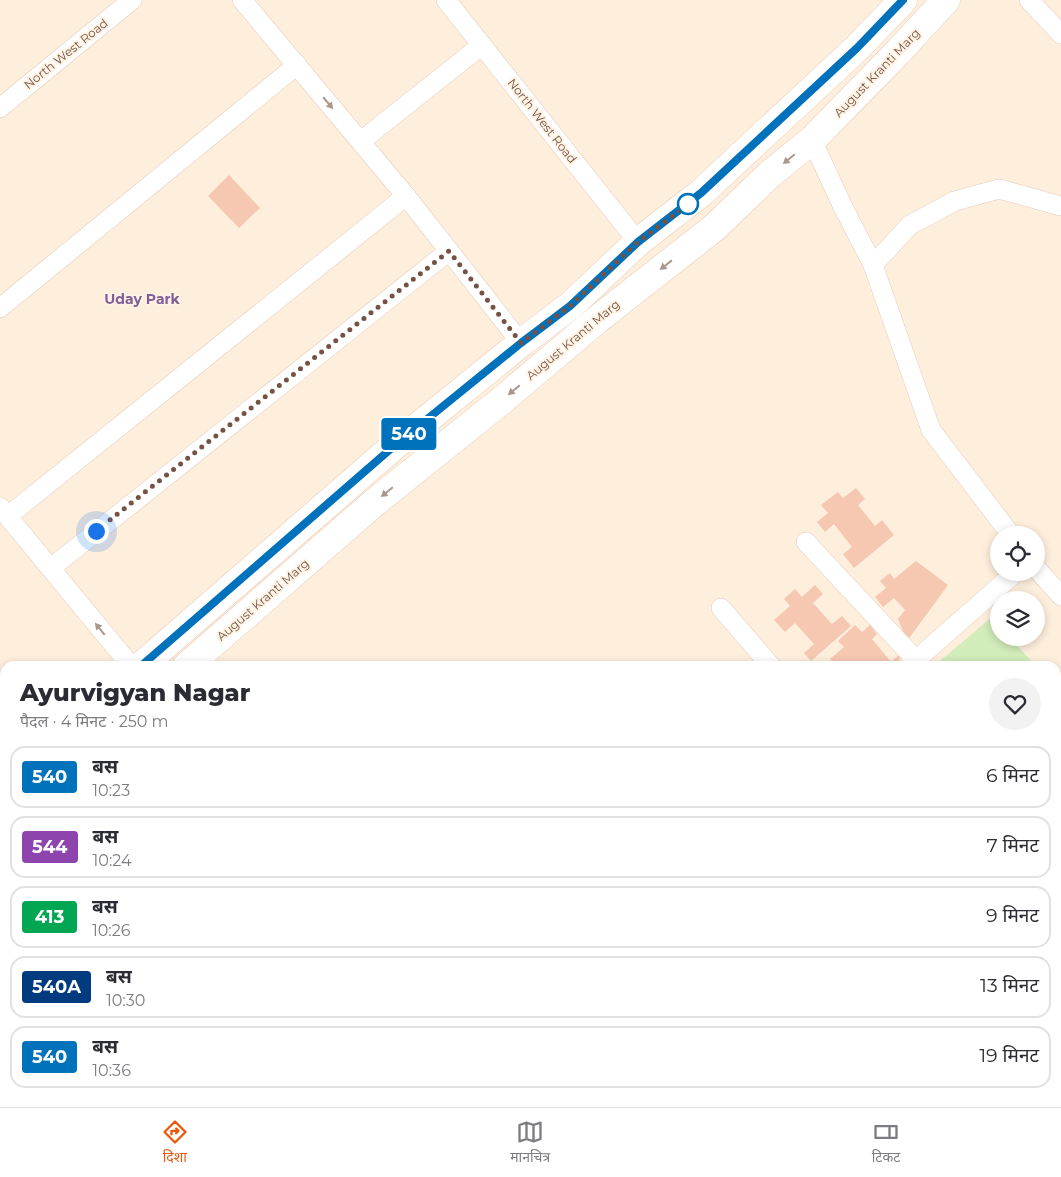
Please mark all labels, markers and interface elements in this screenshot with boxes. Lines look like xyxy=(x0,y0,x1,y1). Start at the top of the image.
street label: North West Road xyxy=(21,15,111,92)
street label: August Kranti Marg xyxy=(831,25,923,120)
street label: North West Road xyxy=(505,75,580,166)
one-way arrow xyxy=(323,96,334,109)
one-way arrow xyxy=(783,154,796,165)
unlabelled marker xyxy=(677,193,699,215)
one-way arrow xyxy=(659,260,673,270)
district label: Uday Park xyxy=(104,290,181,308)
street label: August Kranti Marg xyxy=(523,296,622,383)
one-way arrow xyxy=(507,385,520,396)
line badge: 540 xyxy=(380,418,438,450)
text: 540 xyxy=(391,423,427,445)
one-way arrow xyxy=(381,487,394,498)
your location xyxy=(84,519,109,544)
map controls xyxy=(990,526,1045,646)
button: locate xyxy=(990,526,1045,581)
street label: August Kranti Marg xyxy=(213,555,312,644)
button: layers xyxy=(990,591,1045,646)
one-way arrow xyxy=(94,622,105,635)
text: Ayurvigyan Nagar xyxy=(20,678,250,707)
button: heart xyxy=(989,678,1041,730)
text: पैदल · 4 मिनट · 250 m xyxy=(20,712,169,731)
text: बस xyxy=(92,755,118,778)
text: 6 मिनट xyxy=(986,764,1039,787)
text: 540 xyxy=(32,766,67,788)
text: 10:23 xyxy=(92,781,130,800)
text: बस xyxy=(93,825,118,848)
text: 7 मिनट xyxy=(986,834,1039,857)
text: 544 xyxy=(32,836,68,858)
text: 10:24 xyxy=(93,851,132,870)
text: बस xyxy=(92,895,118,918)
text: 9 मिनट xyxy=(986,904,1039,927)
text: 413 xyxy=(35,906,64,928)
text: 10:26 xyxy=(92,921,131,940)
text: बस xyxy=(106,965,132,988)
text: 13 मिनट xyxy=(980,974,1039,997)
text: 540A xyxy=(32,976,81,998)
text: 10:30 xyxy=(106,991,145,1010)
text: बस xyxy=(92,1035,118,1058)
text: 19 मिनट xyxy=(979,1044,1039,1067)
text: 540 xyxy=(32,1046,67,1068)
text: 10:36 xyxy=(92,1061,131,1080)
tab: दिशा xyxy=(161,1118,189,1168)
tab: मानचित्र xyxy=(510,1118,550,1168)
tab: टिकट xyxy=(872,1118,900,1168)

